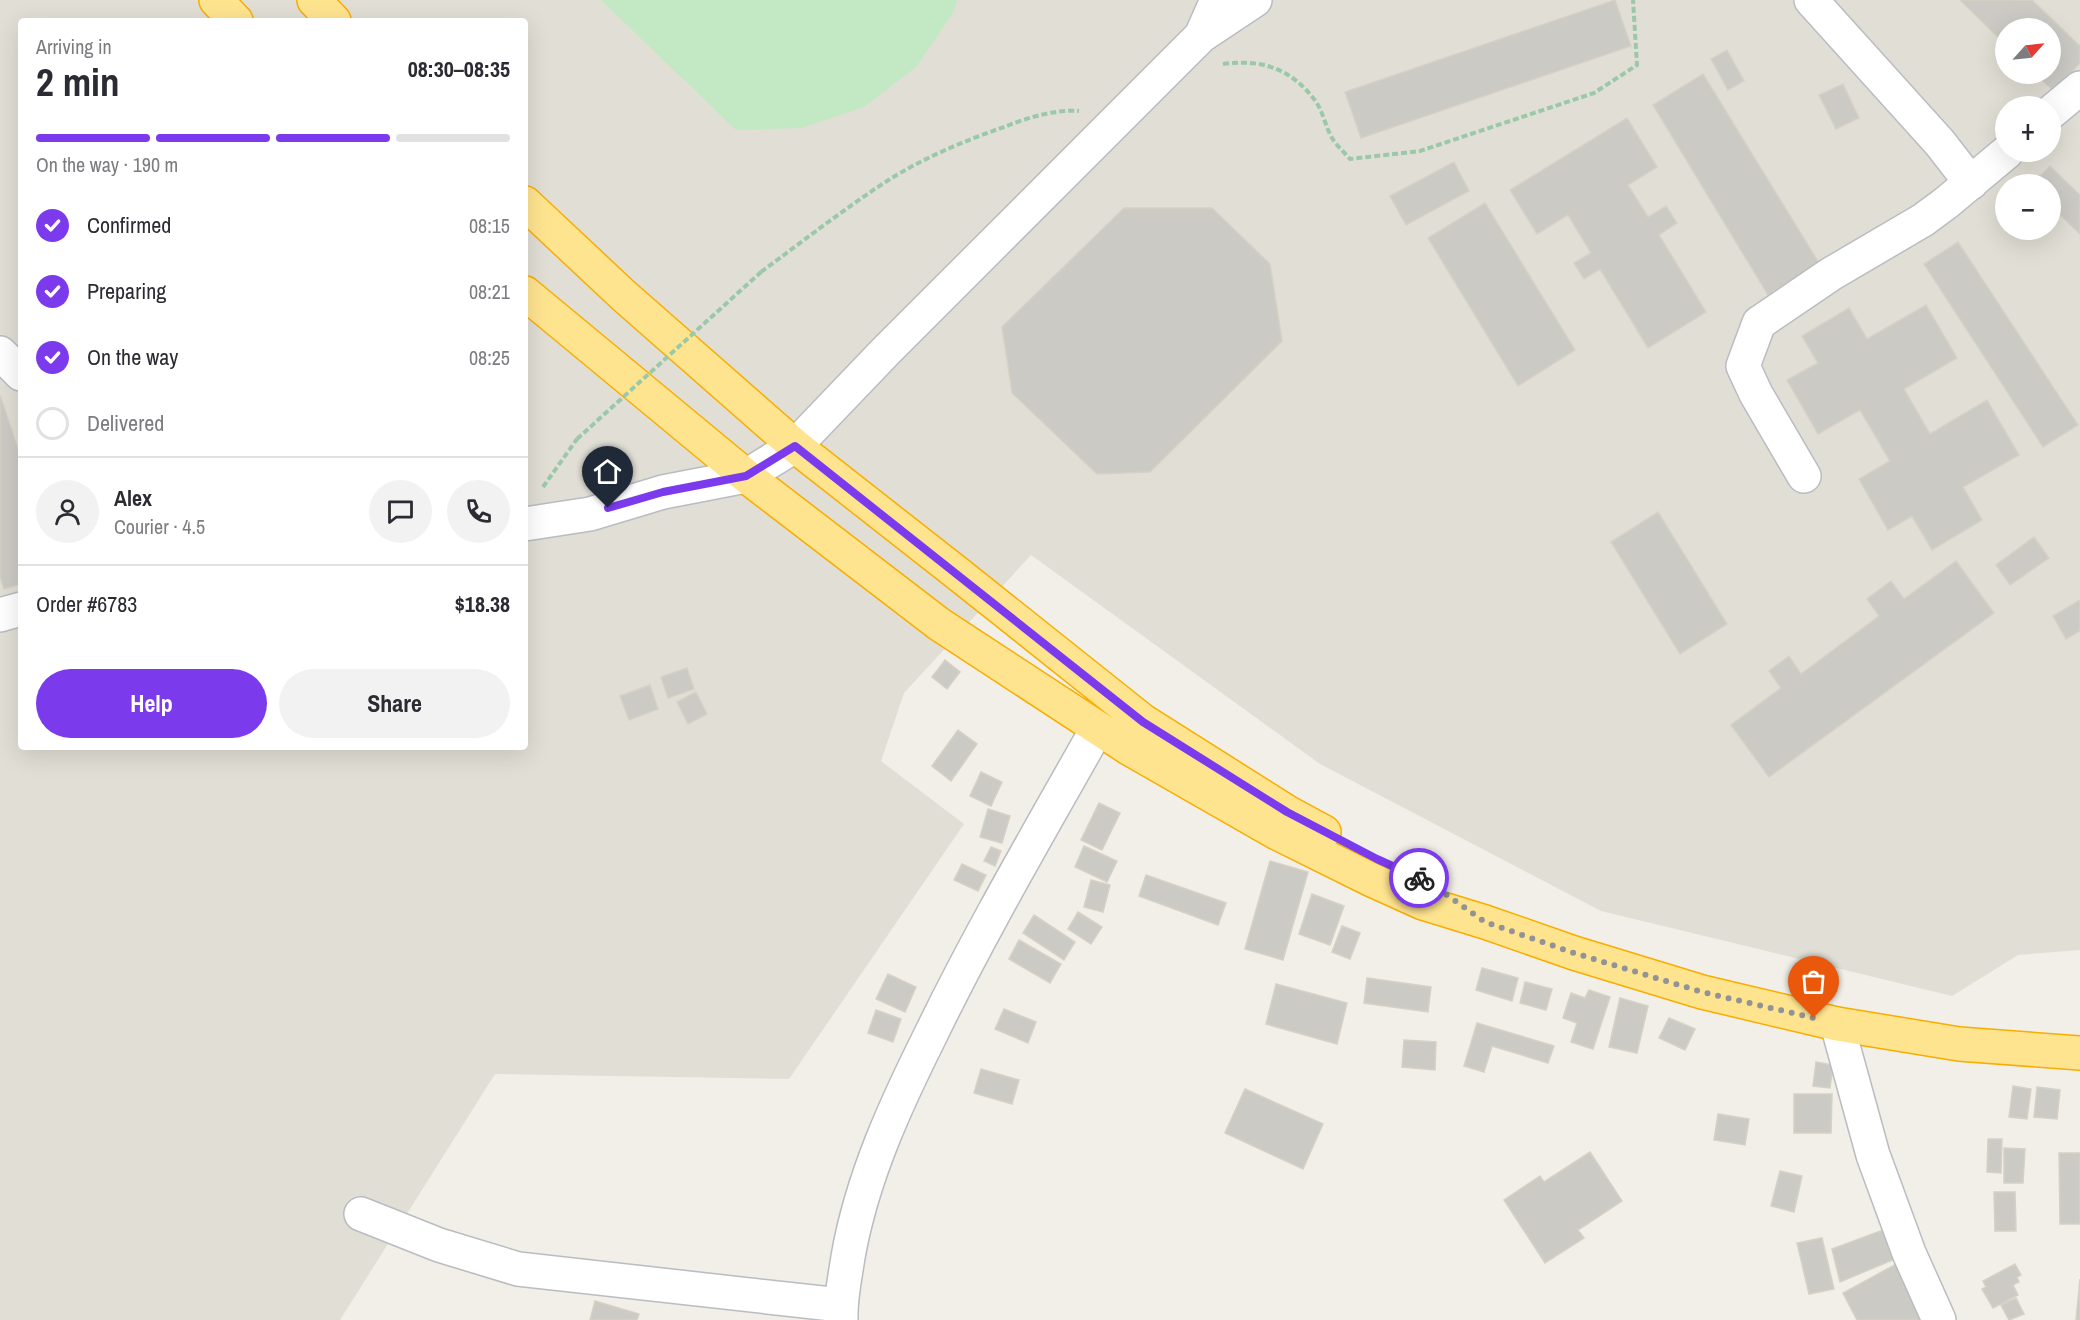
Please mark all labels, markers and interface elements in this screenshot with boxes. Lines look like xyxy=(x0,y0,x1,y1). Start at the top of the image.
north arrow xyxy=(1995,18,2061,84)
map controls xyxy=(1995,18,2061,240)
text: Arriving in xyxy=(36,33,112,60)
text: 08:30–08:35 xyxy=(408,54,510,84)
text: 2 min xyxy=(36,56,120,108)
button: + xyxy=(1995,96,2061,162)
text: On the way · 190 m xyxy=(36,151,178,178)
button: − xyxy=(1995,174,2061,240)
icon: check xyxy=(36,209,69,242)
text: Confirmed xyxy=(87,210,171,240)
text: 08:15 xyxy=(469,212,510,239)
icon: check xyxy=(36,275,69,308)
text: Preparing xyxy=(87,276,166,306)
text: 08:21 xyxy=(469,278,510,305)
icon: check xyxy=(36,341,69,374)
text: On the way xyxy=(87,342,178,372)
text: 08:25 xyxy=(469,344,510,371)
text: Delivered xyxy=(87,408,164,438)
pin xyxy=(582,446,633,508)
icon: home xyxy=(591,455,624,488)
button: person xyxy=(36,480,99,543)
button: chat xyxy=(369,480,432,543)
button: phone xyxy=(447,480,510,543)
text: Alex xyxy=(114,483,152,513)
text: Courier · 4.5 xyxy=(114,513,205,540)
text: Order #6783 xyxy=(36,589,137,619)
text: $18.38 xyxy=(455,589,510,619)
button: Help xyxy=(36,669,267,738)
button: Share xyxy=(279,669,510,738)
courier xyxy=(1389,848,1449,908)
icon: bike xyxy=(1403,862,1436,895)
pin xyxy=(1788,956,1839,1018)
icon: bag xyxy=(1797,965,1830,998)

